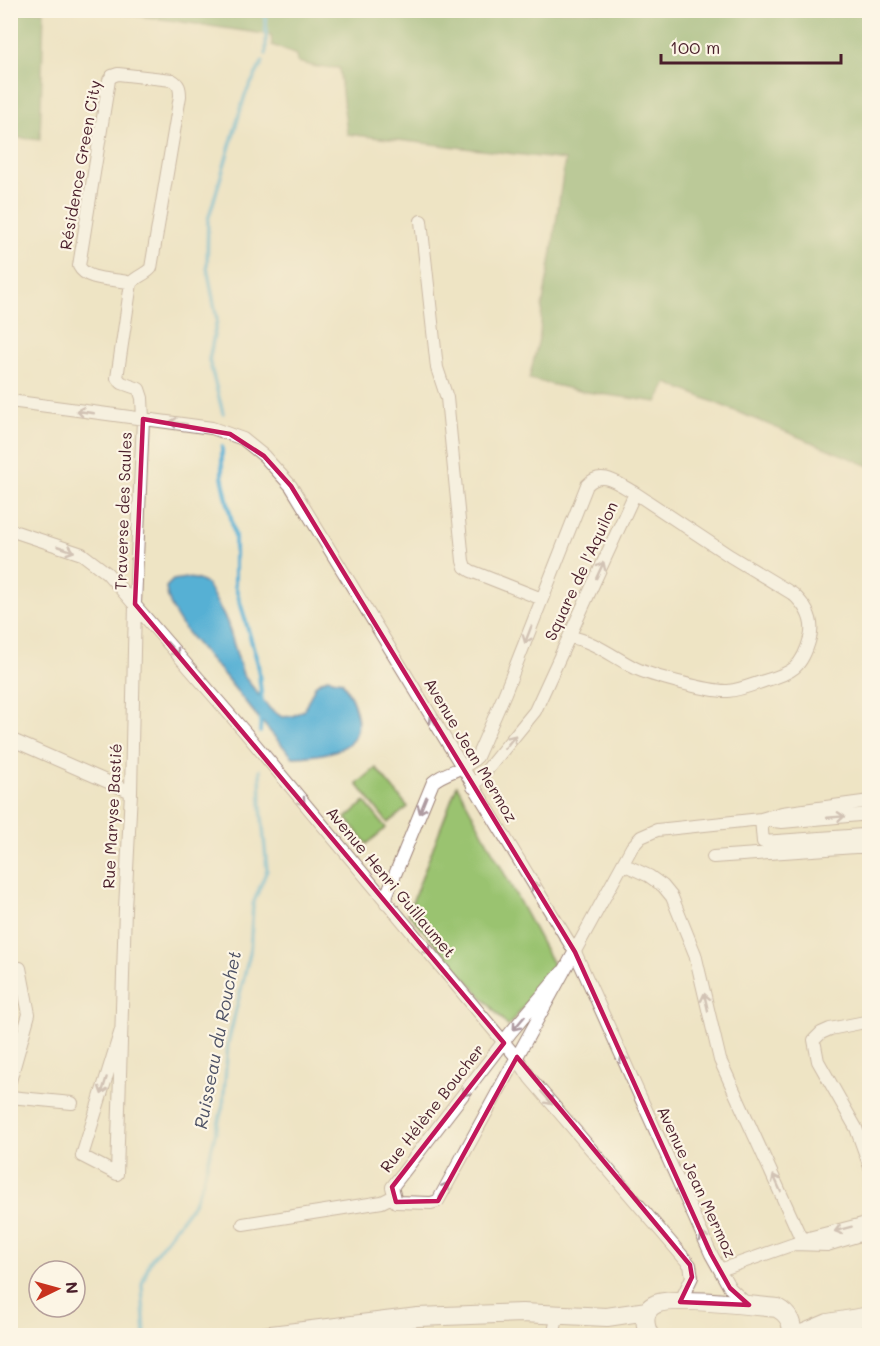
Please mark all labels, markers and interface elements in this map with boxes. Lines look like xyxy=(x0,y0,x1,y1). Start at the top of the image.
scale bar xyxy=(661,27,841,65)
text: 100 m xyxy=(670,35,720,59)
street label: Résidence Green City xyxy=(54,78,105,251)
one-way arrow xyxy=(76,406,95,417)
one-way arrow xyxy=(168,417,188,428)
street label: Traverse des Saules xyxy=(109,431,136,591)
street label: Square de l'Aquilon xyxy=(539,498,622,644)
one-way arrow xyxy=(56,544,75,555)
one-way arrow xyxy=(594,561,606,579)
one-way arrow xyxy=(522,626,533,644)
one-way arrow xyxy=(166,641,180,656)
street label: Avenue Jean Mermoz xyxy=(420,674,523,826)
one-way arrow xyxy=(428,715,441,732)
one-way arrow xyxy=(503,735,517,750)
street label: Rue Maryse Bastié xyxy=(97,743,126,889)
one-way arrow xyxy=(292,789,305,805)
one-way arrow xyxy=(417,796,428,814)
street label: Avenue Henri Guillaumet xyxy=(322,802,461,961)
one-way arrow xyxy=(826,811,845,822)
one-way arrow xyxy=(531,882,543,899)
one-way arrow xyxy=(417,939,430,955)
water label: Ruisseau du Rouchet xyxy=(188,949,246,1131)
one-way arrow xyxy=(700,992,712,1011)
one-way arrow xyxy=(512,1015,525,1031)
street label: Rue Hélène Boucher xyxy=(375,1039,488,1176)
one-way arrow xyxy=(618,1055,630,1073)
one-way arrow xyxy=(98,1076,109,1095)
one-way arrow xyxy=(462,1081,475,1097)
one-way arrow xyxy=(540,1090,554,1105)
street label: Avenue Jean Mermoz xyxy=(653,1103,742,1261)
one-way arrow xyxy=(770,1174,782,1192)
one-way arrow xyxy=(438,1182,450,1199)
one-way arrow xyxy=(834,1223,853,1235)
one-way arrow xyxy=(699,1232,711,1250)
north arrow xyxy=(27,1259,87,1319)
text: N xyxy=(61,1281,83,1295)

